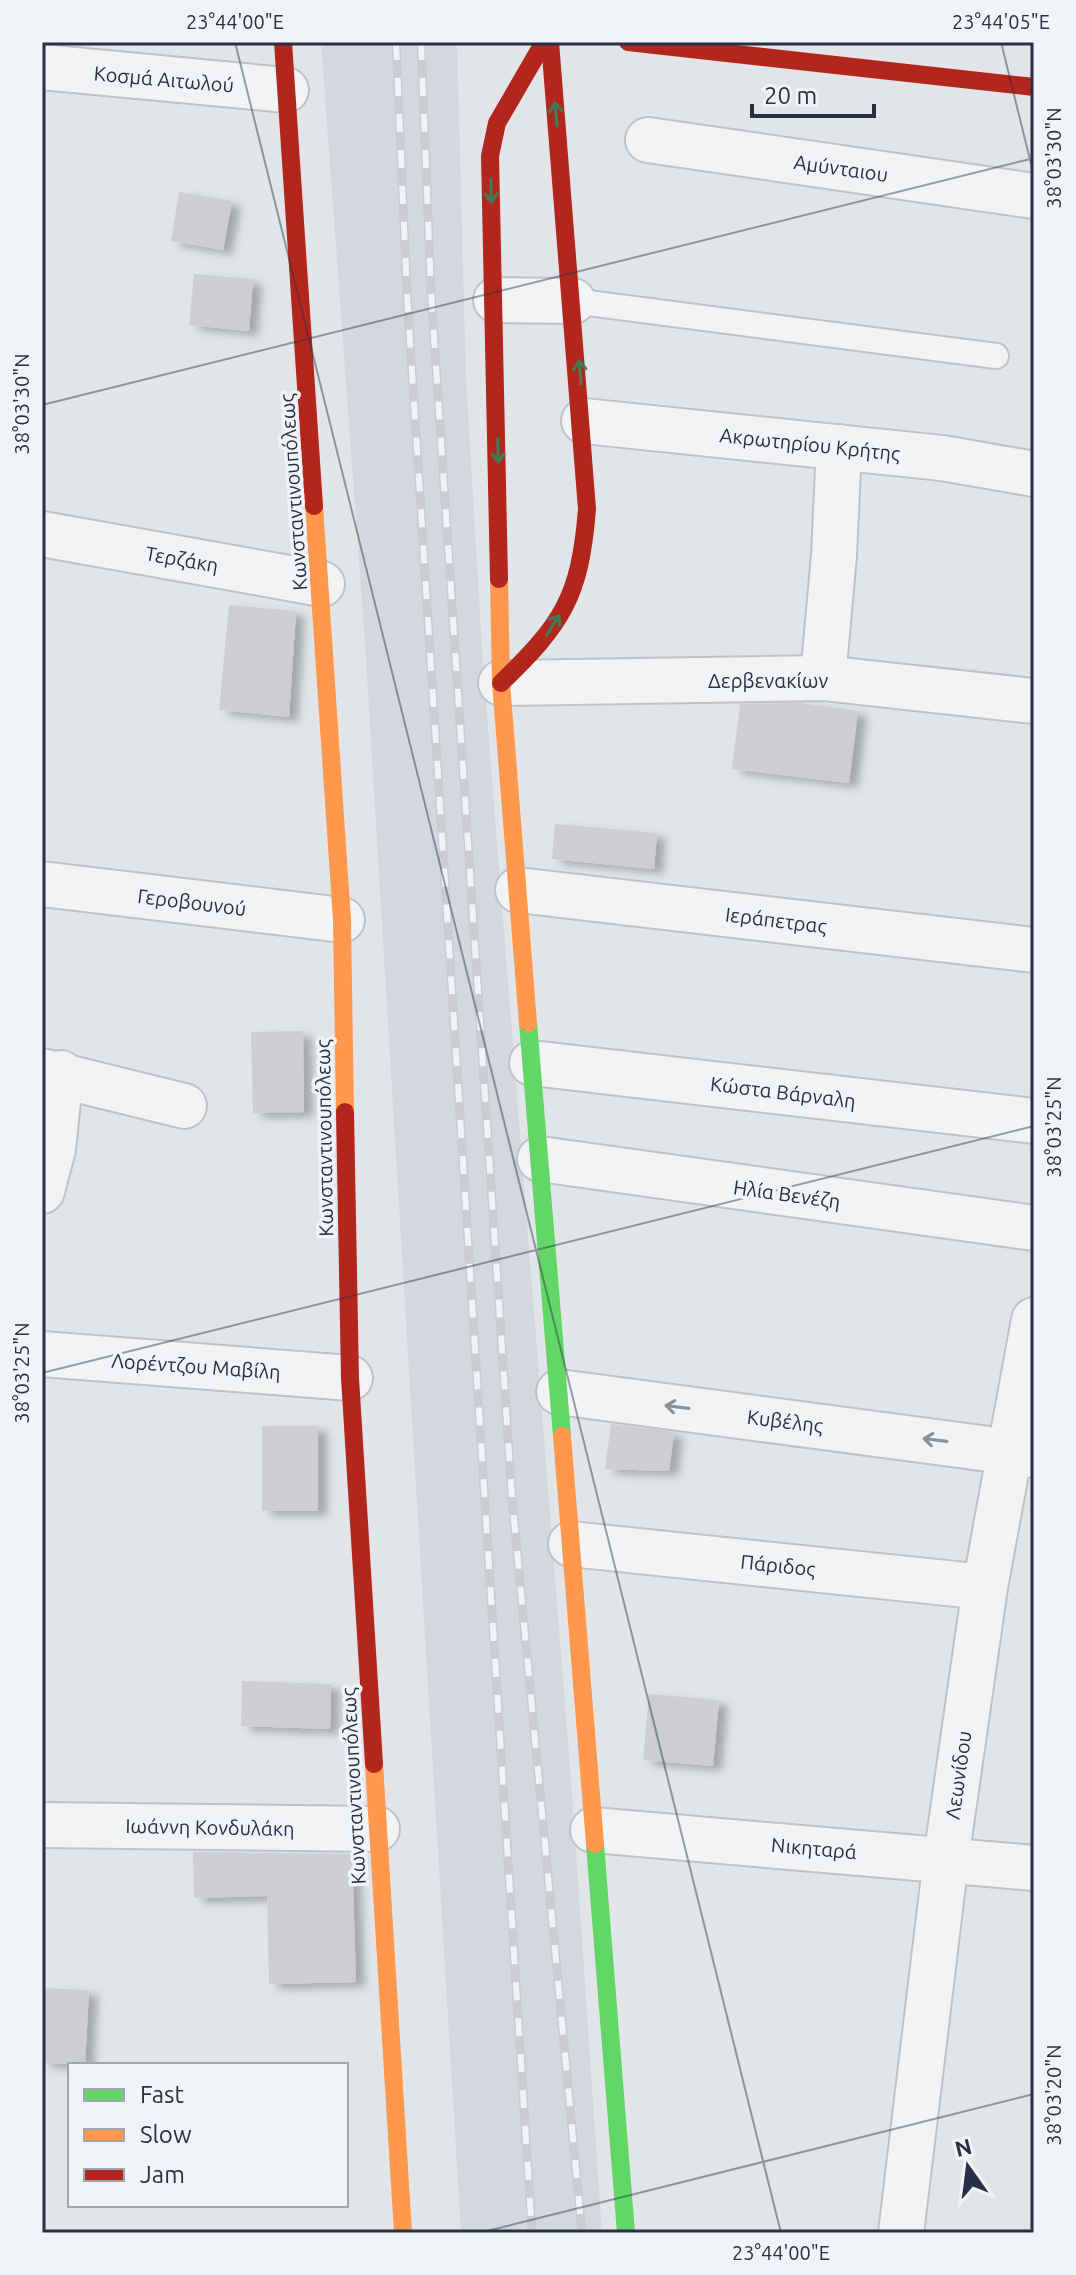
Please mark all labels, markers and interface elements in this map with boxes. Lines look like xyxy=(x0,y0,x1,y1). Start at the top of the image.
text: 23°44'00"E xyxy=(186,10,284,33)
text: 23°44'05"E xyxy=(952,10,1050,33)
street label: Κοσμά Αιτωλού xyxy=(93,61,235,97)
scale bar xyxy=(752,68,874,118)
text: 20 m xyxy=(764,82,817,109)
one-way arrow xyxy=(548,101,563,127)
text: 38°03'30"N xyxy=(1042,107,1065,209)
street label: Αμύνταιου xyxy=(792,150,890,186)
one-way arrow xyxy=(483,177,498,204)
text: 38°03'30"N xyxy=(10,353,33,455)
one-way arrow xyxy=(572,360,587,386)
street label: Κωνσταντινουπόλεως xyxy=(275,393,311,591)
street label: Ακρωτηρίου Κρήτης xyxy=(719,423,901,465)
one-way arrow xyxy=(490,437,506,464)
street label: Τερζάκη xyxy=(144,541,220,577)
one-way arrow xyxy=(545,615,562,637)
street label: Δερβενακίων xyxy=(708,669,828,692)
street label: Γεροβουνού xyxy=(136,884,248,920)
street label: Ιεράπετρας xyxy=(724,902,828,938)
street label: Κωνσταντινουπόλεως xyxy=(311,1039,337,1237)
street label: Κώστα Βάρναλη xyxy=(709,1072,857,1112)
text: 38°03'25"N xyxy=(1042,1076,1065,1178)
street label: Ηλία Βενέζη xyxy=(732,1175,842,1213)
text: 38°03'25"N xyxy=(10,1322,33,1424)
street label: Λορέντζου Μαβίλη xyxy=(111,1349,281,1383)
one-way arrow xyxy=(665,1399,690,1414)
street label: Κυβέλης xyxy=(746,1405,824,1437)
one-way arrow xyxy=(923,1432,948,1447)
street label: Πάριδος xyxy=(739,1550,817,1580)
street label: Κωνσταντινουπόλεως xyxy=(336,1687,370,1885)
street label: Λεωνίδου xyxy=(940,1729,976,1821)
street label: Ιωάννη Κονδυλάκη xyxy=(125,1814,295,1840)
street label: Νικηταρά xyxy=(770,1833,858,1863)
text: 38°03'20"N xyxy=(1042,2044,1065,2146)
legend xyxy=(68,2063,348,2207)
text: Fast xyxy=(140,2081,184,2108)
text: Slow xyxy=(140,2121,192,2148)
north arrow xyxy=(928,2127,1008,2207)
text: N xyxy=(952,2133,974,2161)
text: Jam xyxy=(140,2161,185,2188)
text: 23°44'00"E xyxy=(732,2241,830,2264)

